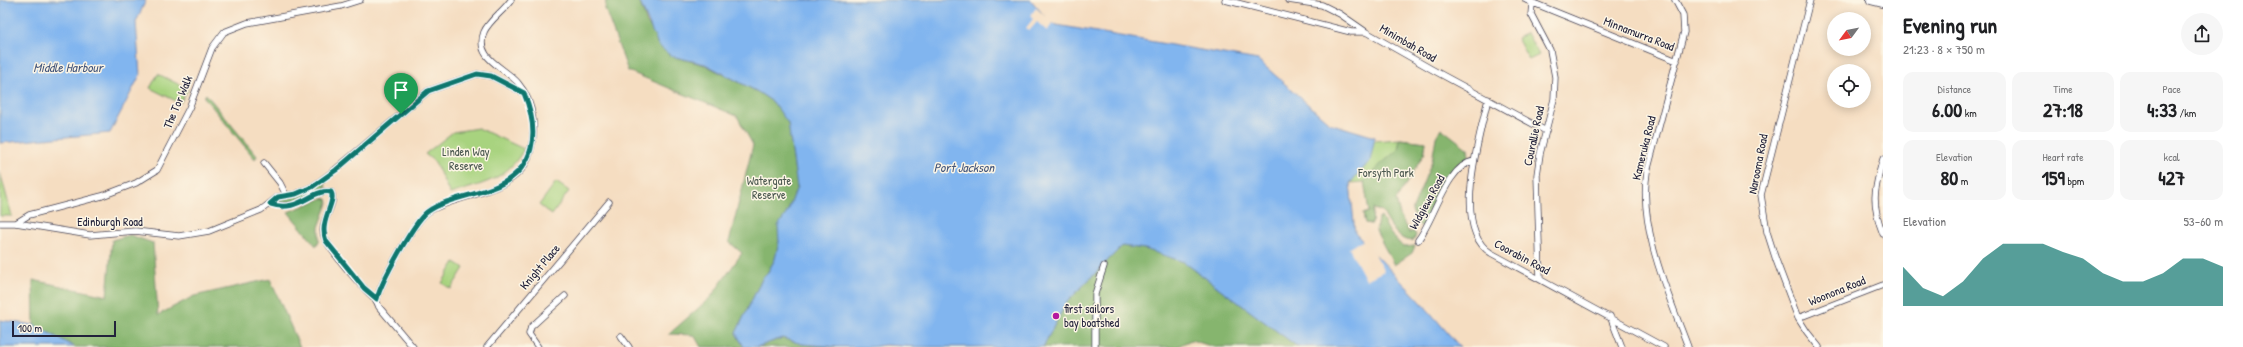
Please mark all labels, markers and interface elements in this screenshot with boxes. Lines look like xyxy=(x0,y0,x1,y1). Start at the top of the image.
text: Evening run xyxy=(1903,10,1997,40)
street label: Minnamurra Road xyxy=(1601,12,1677,55)
north arrow xyxy=(1827,12,1871,56)
map controls xyxy=(1827,12,1871,108)
button: share xyxy=(2181,13,2223,55)
street label: Minimbah Road xyxy=(1377,19,1440,66)
text: 21:23 · 8 × 750 m xyxy=(1903,40,1985,58)
water label: Middle Harbour xyxy=(33,58,105,76)
button: locate xyxy=(1827,64,1871,108)
street label: The Tor Walk xyxy=(159,73,196,131)
pin xyxy=(384,73,418,114)
icon: arrive xyxy=(390,79,412,101)
text: Distance xyxy=(1938,82,1971,96)
text: Time xyxy=(2053,82,2073,96)
text: Pace xyxy=(2163,82,2181,96)
text: 6.00 xyxy=(1932,96,1962,123)
text: 27:18 xyxy=(2043,96,2083,123)
text: 4:33 xyxy=(2147,96,2177,123)
street label: Courallie Road xyxy=(1519,104,1548,167)
text: km xyxy=(1962,106,1977,120)
text: /km xyxy=(2177,106,2196,120)
street label: Kameruka Road xyxy=(1627,114,1660,182)
street label: Narooma Road xyxy=(1743,132,1772,195)
park label: Linden Way Reserve xyxy=(442,143,490,174)
text: Elevation xyxy=(1936,150,1973,164)
text: Heart rate xyxy=(2042,150,2084,164)
text: kcal xyxy=(2164,150,2180,164)
water label: Port Jackson xyxy=(934,158,995,176)
park label: Forsyth Park xyxy=(1357,164,1414,181)
text: 80 xyxy=(1941,164,1958,191)
text: 159 xyxy=(2042,164,2065,191)
text: 427 xyxy=(2158,164,2185,191)
street label: Widgiewa Road xyxy=(1405,171,1449,232)
park label: Watergate Reserve xyxy=(747,172,792,203)
text: m xyxy=(1958,174,1968,188)
text: bpm xyxy=(2065,174,2084,188)
text: Elevation xyxy=(1903,212,1946,230)
text: 53–60 m xyxy=(2183,212,2223,230)
street label: Edinburgh Road xyxy=(77,213,143,230)
street label: Coorabin Road xyxy=(1491,235,1553,279)
street label: Knight Place xyxy=(516,240,564,293)
street label: Woonona Road xyxy=(1806,271,1868,310)
place label: first sailors bay boatshed xyxy=(1064,300,1120,331)
marker: first sailors bay boatshed xyxy=(1051,311,1061,321)
scale bar xyxy=(12,319,116,338)
text: 100 m xyxy=(18,321,42,335)

